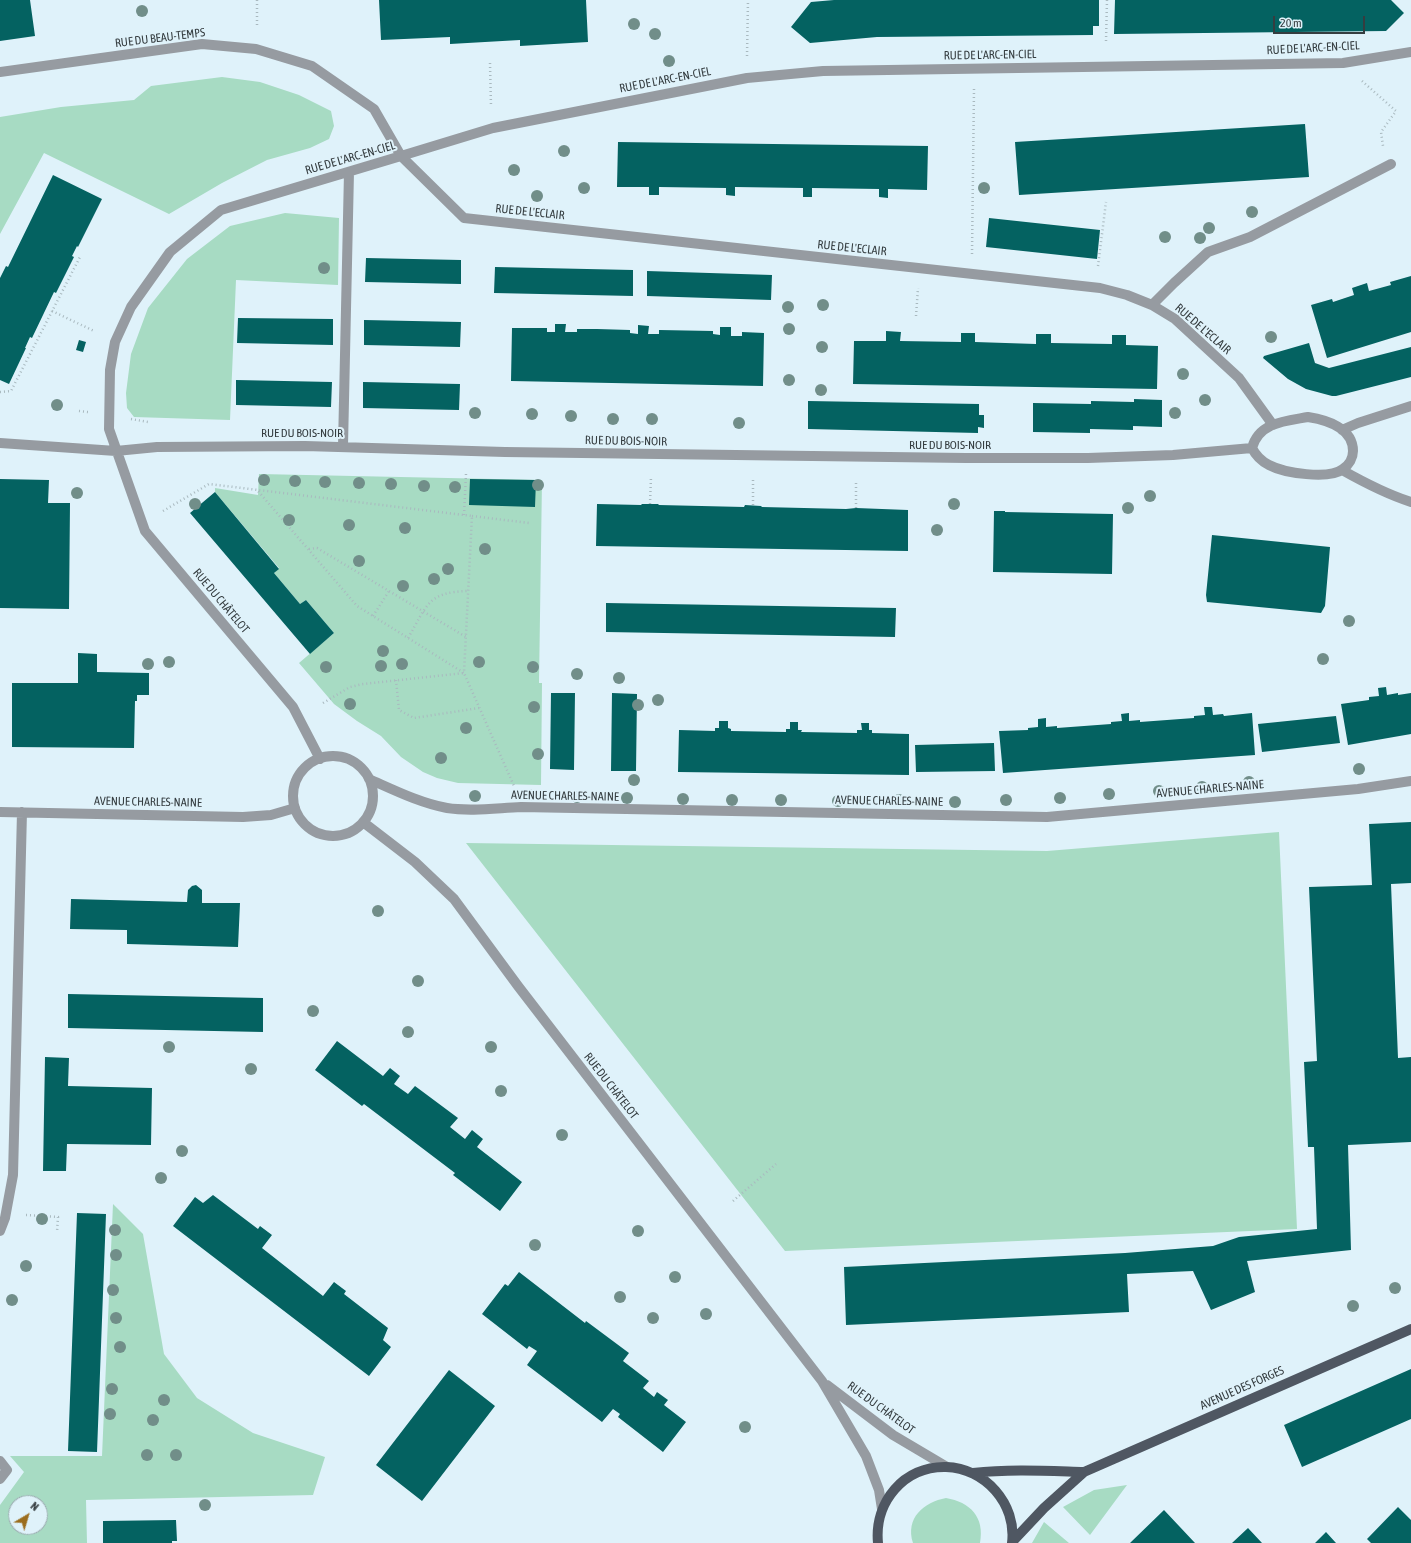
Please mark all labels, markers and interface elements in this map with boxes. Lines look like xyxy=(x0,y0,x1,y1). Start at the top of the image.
scale bar xyxy=(1275,8,1367,34)
text: 20 m xyxy=(1280,16,1302,30)
street label: RUE DU BEAU-TEMPS xyxy=(114,25,206,51)
street label: RUE DE L'ARC-EN-CIEL xyxy=(1266,38,1360,58)
street label: RUE DE L'ARC-EN-CIEL xyxy=(943,47,1037,63)
street label: RUE DE L'ARC-EN-CIEL xyxy=(618,64,712,96)
street label: RUE DE L'ARC-EN-CIEL xyxy=(303,138,397,178)
street label: RUE DE L'ECLAIR xyxy=(495,201,565,223)
street label: RUE DE L'ECLAIR xyxy=(817,237,887,259)
street label: RUE DE L'ECLAIR xyxy=(1172,301,1234,357)
street label: RUE DU BOIS-NOIR xyxy=(261,426,343,440)
street label: RUE DU BOIS-NOIR xyxy=(585,433,667,449)
street label: RUE DU BOIS-NOIR xyxy=(909,438,991,452)
street label: RUE DU CHÂTELOT xyxy=(190,566,252,636)
street label: AVENUE CHARLES-NAINE xyxy=(1156,777,1264,801)
street label: AVENUE CHARLES-NAINE xyxy=(511,788,619,804)
street label: AVENUE CHARLES-NAINE xyxy=(835,793,943,809)
street label: AVENUE CHARLES-NAINE xyxy=(94,794,202,810)
street label: RUE DU CHÂTELOT xyxy=(581,1050,641,1122)
street label: AVENUE DES FORGES xyxy=(1198,1363,1286,1413)
street label: RUE DU CHÂTELOT xyxy=(844,1379,918,1437)
north arrow xyxy=(8,1495,48,1535)
text: N xyxy=(29,1500,41,1513)

